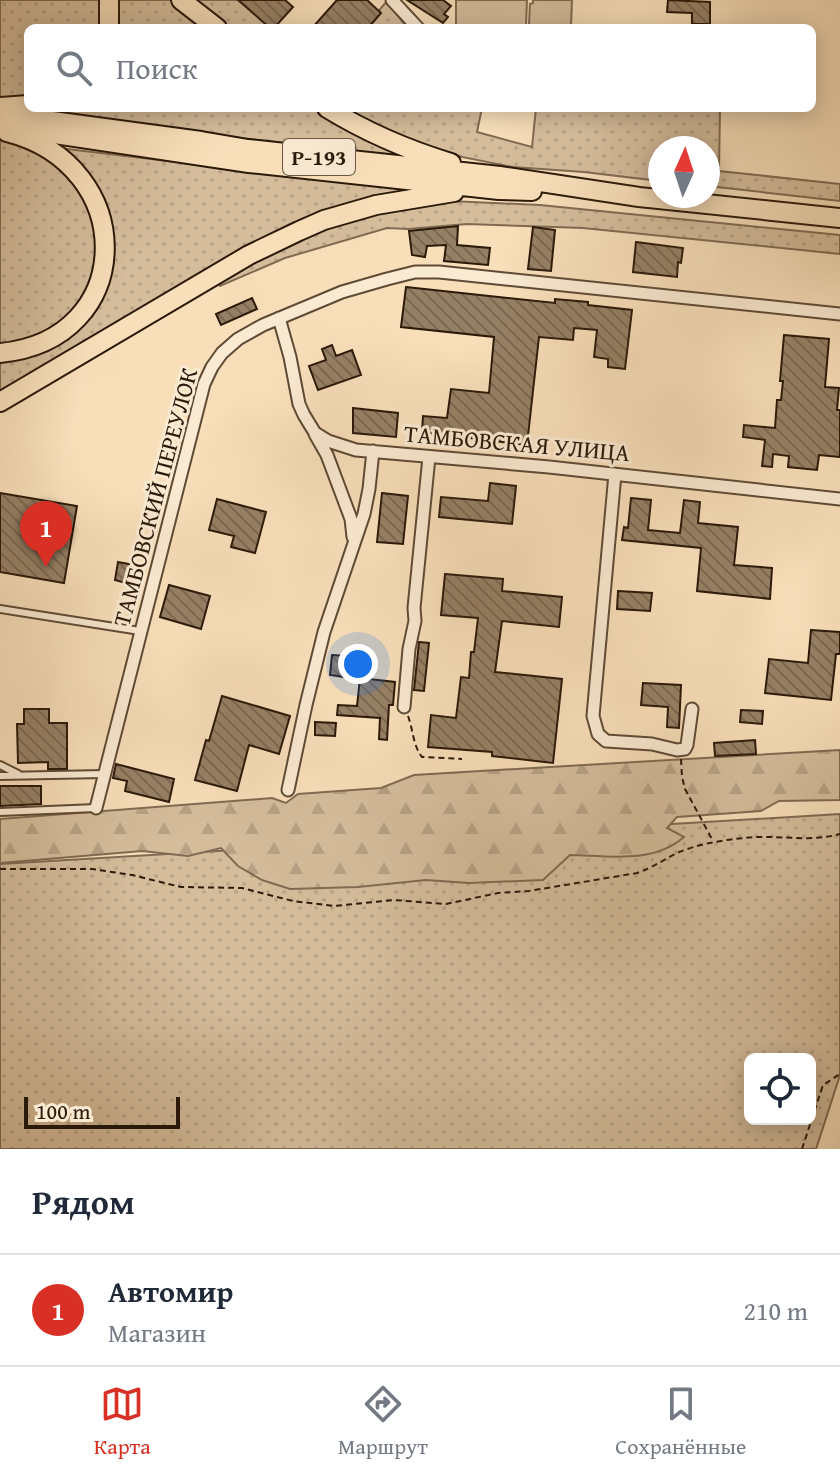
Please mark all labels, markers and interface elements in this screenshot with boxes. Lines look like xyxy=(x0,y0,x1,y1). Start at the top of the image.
search box xyxy=(24,24,816,112)
icon: search xyxy=(52,46,96,90)
text: Поиск xyxy=(116,46,198,90)
north arrow xyxy=(648,136,720,208)
road number: Р-193 xyxy=(283,139,355,175)
street label: ТАМБОВСКИЙ ПЕРЕУЛОК xyxy=(104,364,206,630)
street label: ТАМБОВСКАЯ УЛИЦА xyxy=(403,416,632,470)
pin: 1 xyxy=(20,501,72,567)
your location xyxy=(338,644,378,684)
map controls xyxy=(744,1053,816,1125)
button: locate xyxy=(744,1053,816,1125)
scale bar xyxy=(24,1093,180,1129)
text: 100 m xyxy=(36,1095,91,1127)
text: Рядом xyxy=(32,1177,135,1226)
text: Автомир xyxy=(108,1269,233,1313)
text: 1 xyxy=(51,1291,65,1330)
text: 210 m xyxy=(743,1291,808,1330)
text: Магазин xyxy=(108,1313,206,1352)
tab: Карта xyxy=(94,1382,151,1462)
tab: Маршрут xyxy=(338,1382,428,1462)
tab: Сохранённые xyxy=(615,1382,746,1462)

